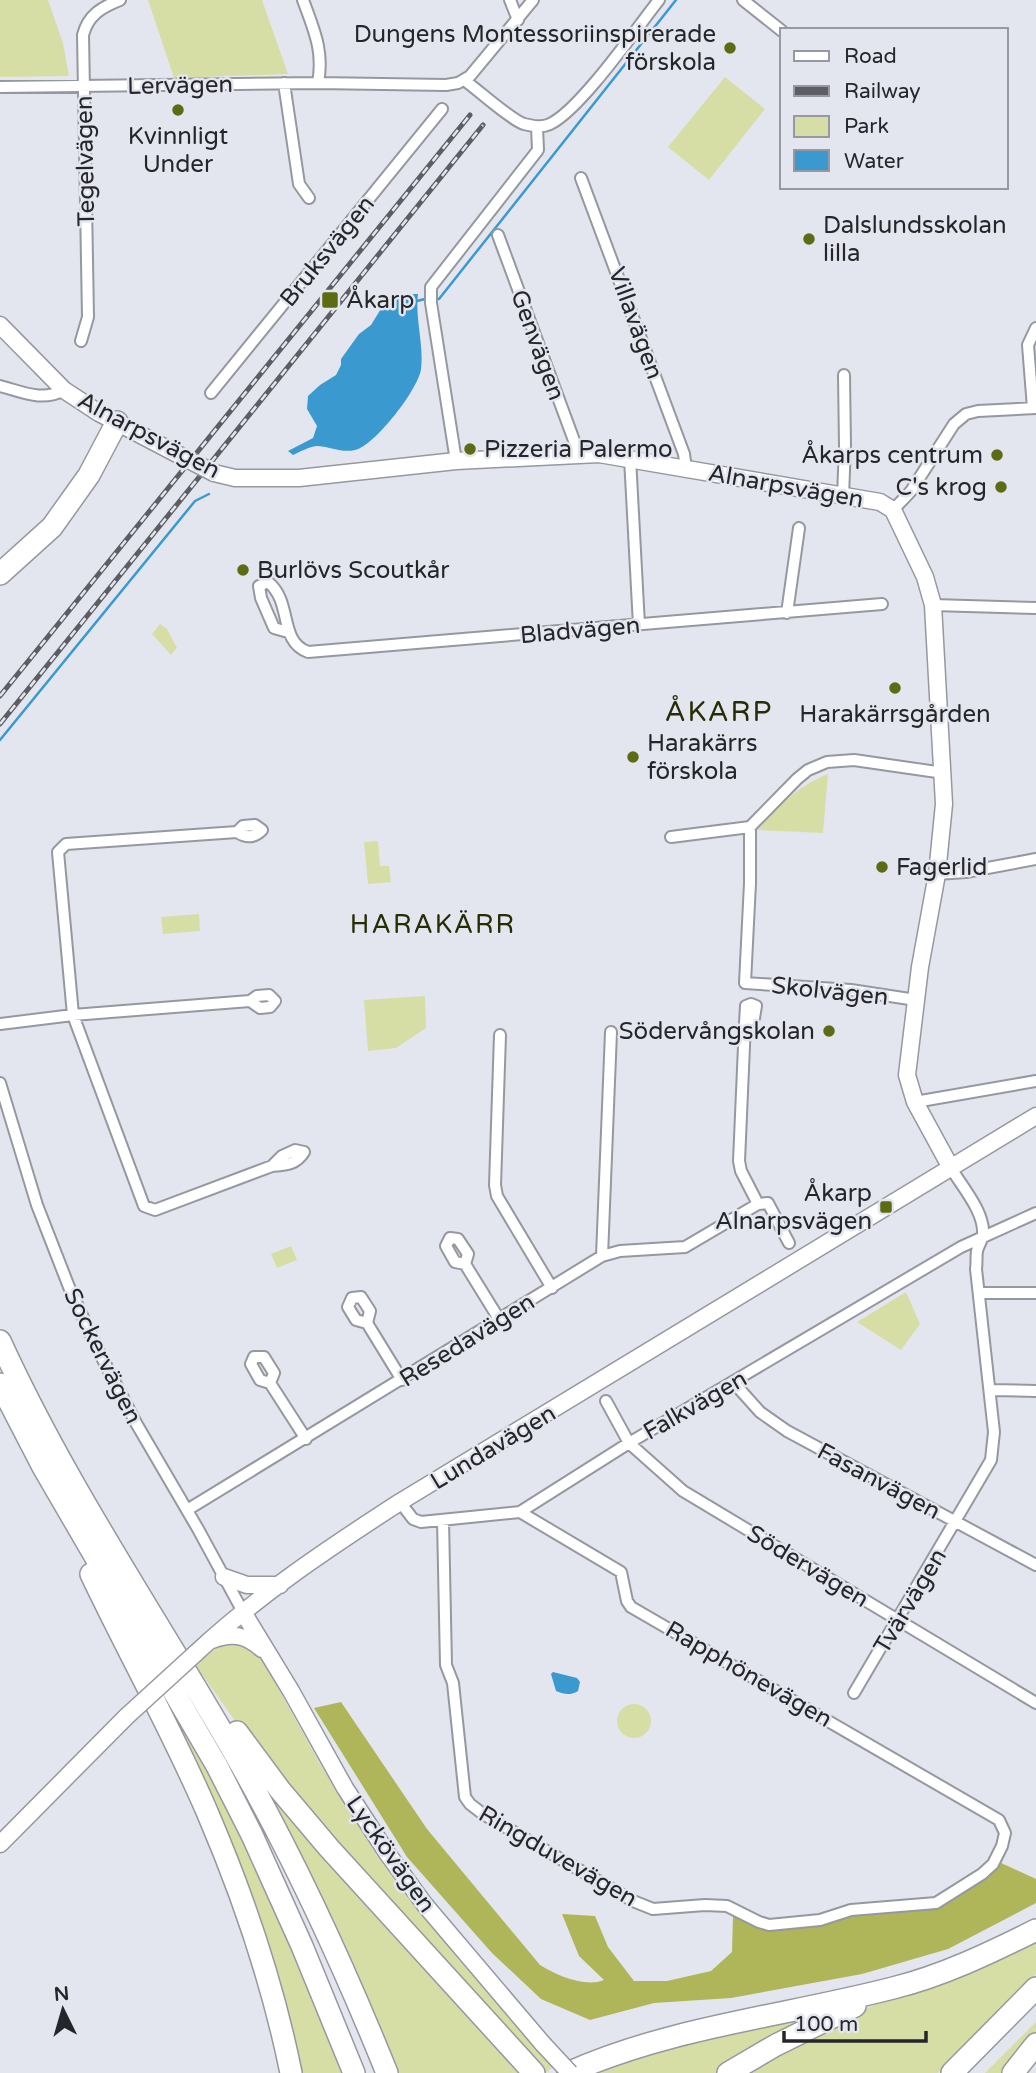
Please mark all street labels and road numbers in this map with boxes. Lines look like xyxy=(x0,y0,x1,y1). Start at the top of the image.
street label: Lervägen xyxy=(127,70,233,101)
street label: Tegelvägen xyxy=(70,95,101,227)
street label: Bruksvägen xyxy=(274,190,381,313)
street label: Villavägen xyxy=(602,263,669,383)
street label: Genvägen xyxy=(504,286,571,404)
street label: Alnarpsvägen xyxy=(73,386,225,485)
street label: Alnarpsvägen xyxy=(706,459,866,514)
street label: Bladvägen xyxy=(519,611,641,650)
street label: Skolvägen xyxy=(770,971,890,1012)
street label: Sockervägen xyxy=(57,1284,148,1429)
street label: Resedavägen xyxy=(394,1287,540,1393)
street label: Falkvägen xyxy=(638,1364,752,1447)
street label: Lundavägen xyxy=(425,1399,561,1496)
street label: Fasanvägen xyxy=(812,1437,945,1526)
street label: Södervägen xyxy=(742,1519,874,1614)
street label: Tvärvägen xyxy=(868,1543,953,1659)
street label: Rapphönevägen xyxy=(660,1615,837,1734)
street label: Lyckövägen xyxy=(340,1790,441,1918)
street label: Ringduvevägen xyxy=(473,1799,642,1913)

